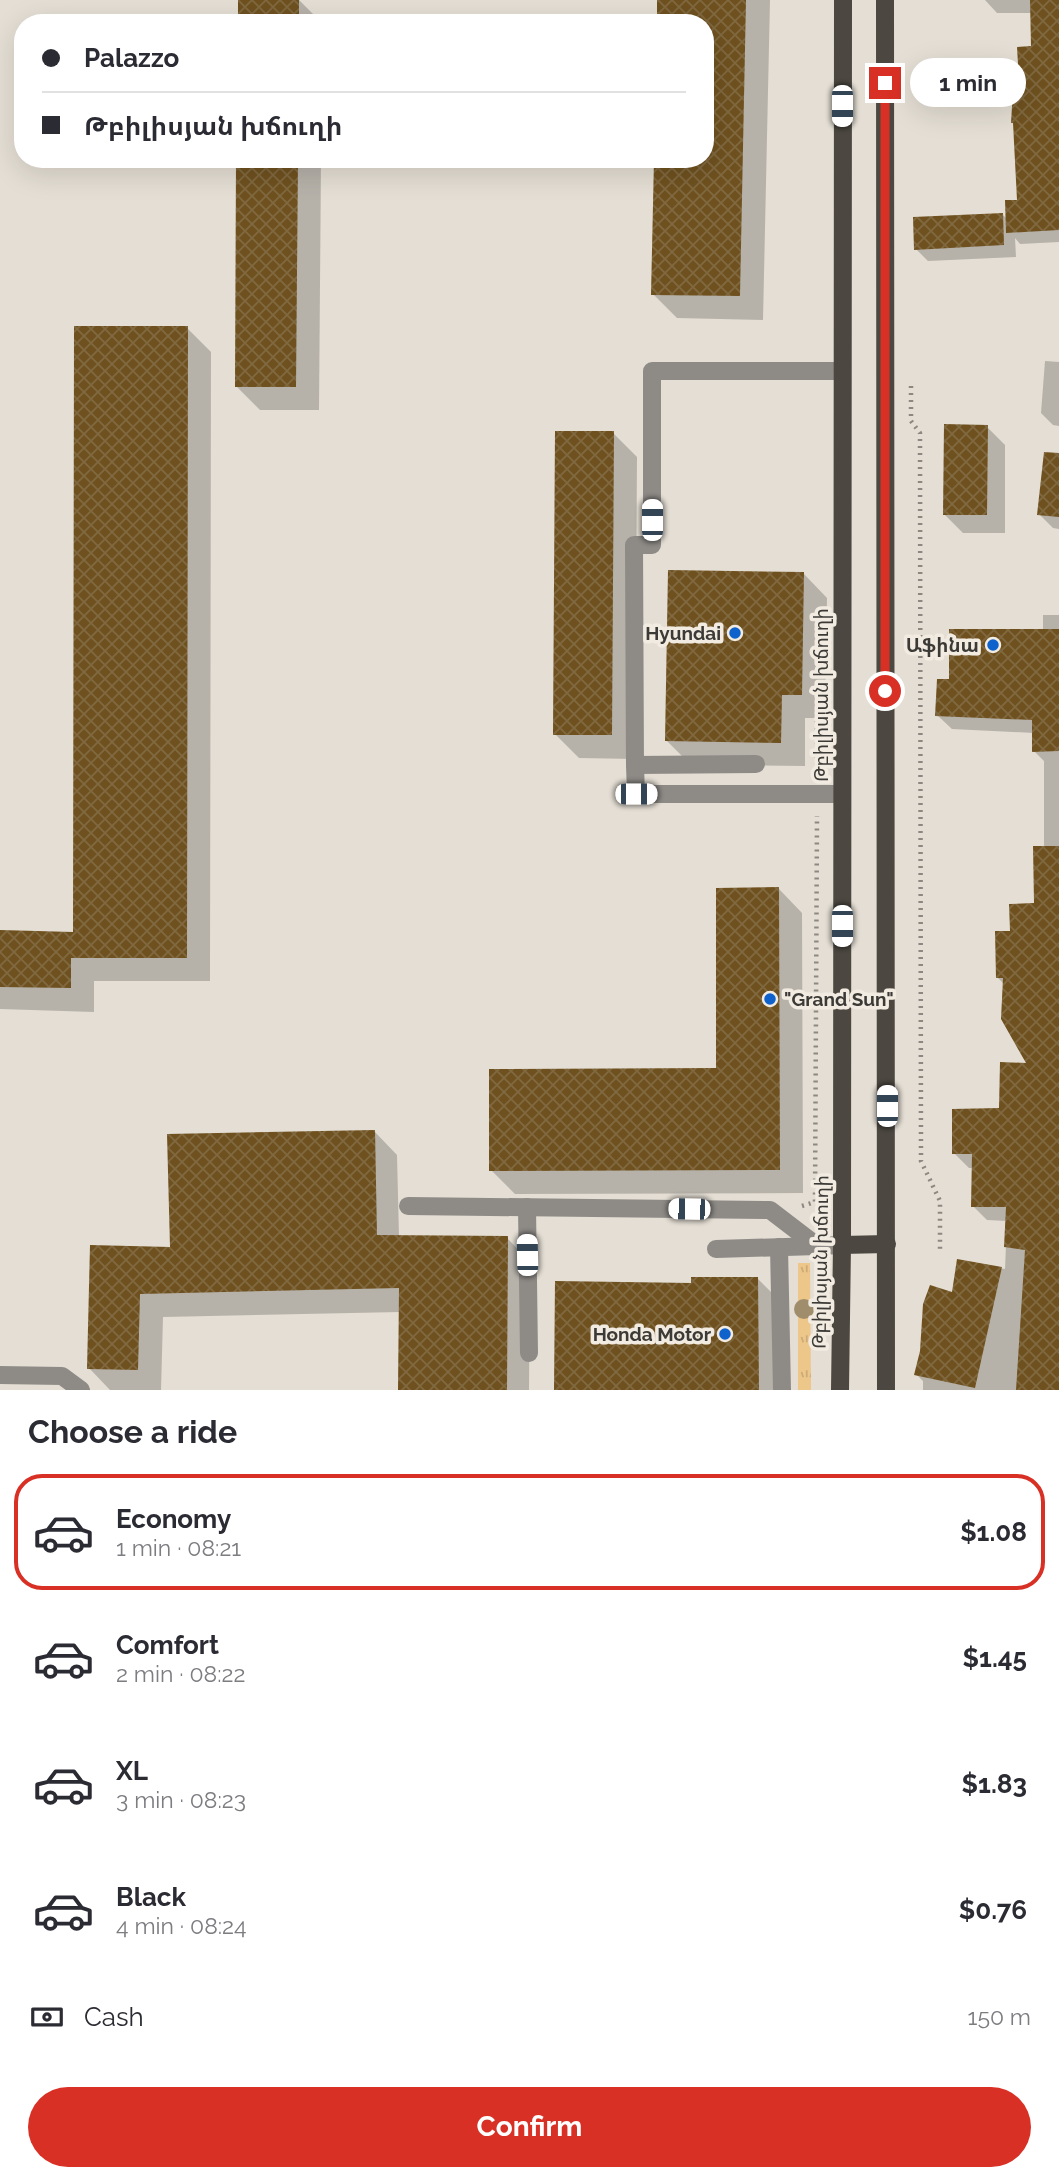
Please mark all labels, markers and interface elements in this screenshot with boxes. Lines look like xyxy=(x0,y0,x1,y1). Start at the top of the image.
text: Palazzo xyxy=(84,43,179,73)
callout: 1 min xyxy=(910,58,1025,108)
route end xyxy=(869,67,901,99)
text: 1 min xyxy=(939,69,997,96)
car xyxy=(832,85,853,127)
text: Թբիլիսյան խճուղի xyxy=(84,111,343,141)
car xyxy=(642,499,663,541)
street label: Թբիլիսյան խճուղի xyxy=(810,608,833,782)
place label: Hyundai xyxy=(645,622,721,644)
marker: Hyundai xyxy=(727,625,743,641)
place label: Աֆինա xyxy=(906,634,979,657)
marker: Աֆինա xyxy=(985,637,1001,653)
route start xyxy=(869,675,901,707)
car xyxy=(616,784,658,805)
car xyxy=(832,905,853,947)
place label: "Grand Sun" xyxy=(784,988,894,1010)
marker: "Grand Sun" xyxy=(762,991,778,1007)
car xyxy=(877,1085,898,1127)
street label: Թբիլիսյան խճուղի xyxy=(807,1175,834,1349)
car xyxy=(668,1198,711,1220)
car xyxy=(517,1234,538,1276)
place label: Honda Motor xyxy=(593,1323,712,1345)
marker: Honda Motor xyxy=(717,1326,733,1342)
text: Choose a ride xyxy=(28,1413,237,1450)
icon: car xyxy=(32,1501,95,1564)
text: Economy xyxy=(116,1504,231,1534)
text: $1.08 xyxy=(960,1517,1027,1547)
text: 1 min · 08:21 xyxy=(116,1534,241,1561)
icon: car xyxy=(32,1627,95,1690)
text: Comfort xyxy=(116,1630,219,1660)
text: $1.45 xyxy=(963,1643,1027,1673)
text: 2 min · 08:22 xyxy=(116,1660,246,1687)
icon: car xyxy=(32,1753,95,1816)
text: XL xyxy=(116,1756,148,1786)
text: $1.83 xyxy=(962,1769,1027,1799)
text: 3 min · 08:23 xyxy=(116,1786,246,1813)
icon: car xyxy=(32,1879,95,1942)
text: Black xyxy=(116,1882,186,1912)
text: $0.76 xyxy=(959,1895,1027,1925)
text: 4 min · 08:24 xyxy=(116,1912,247,1939)
icon: cash xyxy=(28,1998,66,2036)
text: Cash xyxy=(84,2002,144,2032)
text: 150 m xyxy=(968,2003,1031,2030)
button: Confirm xyxy=(28,2087,1031,2167)

